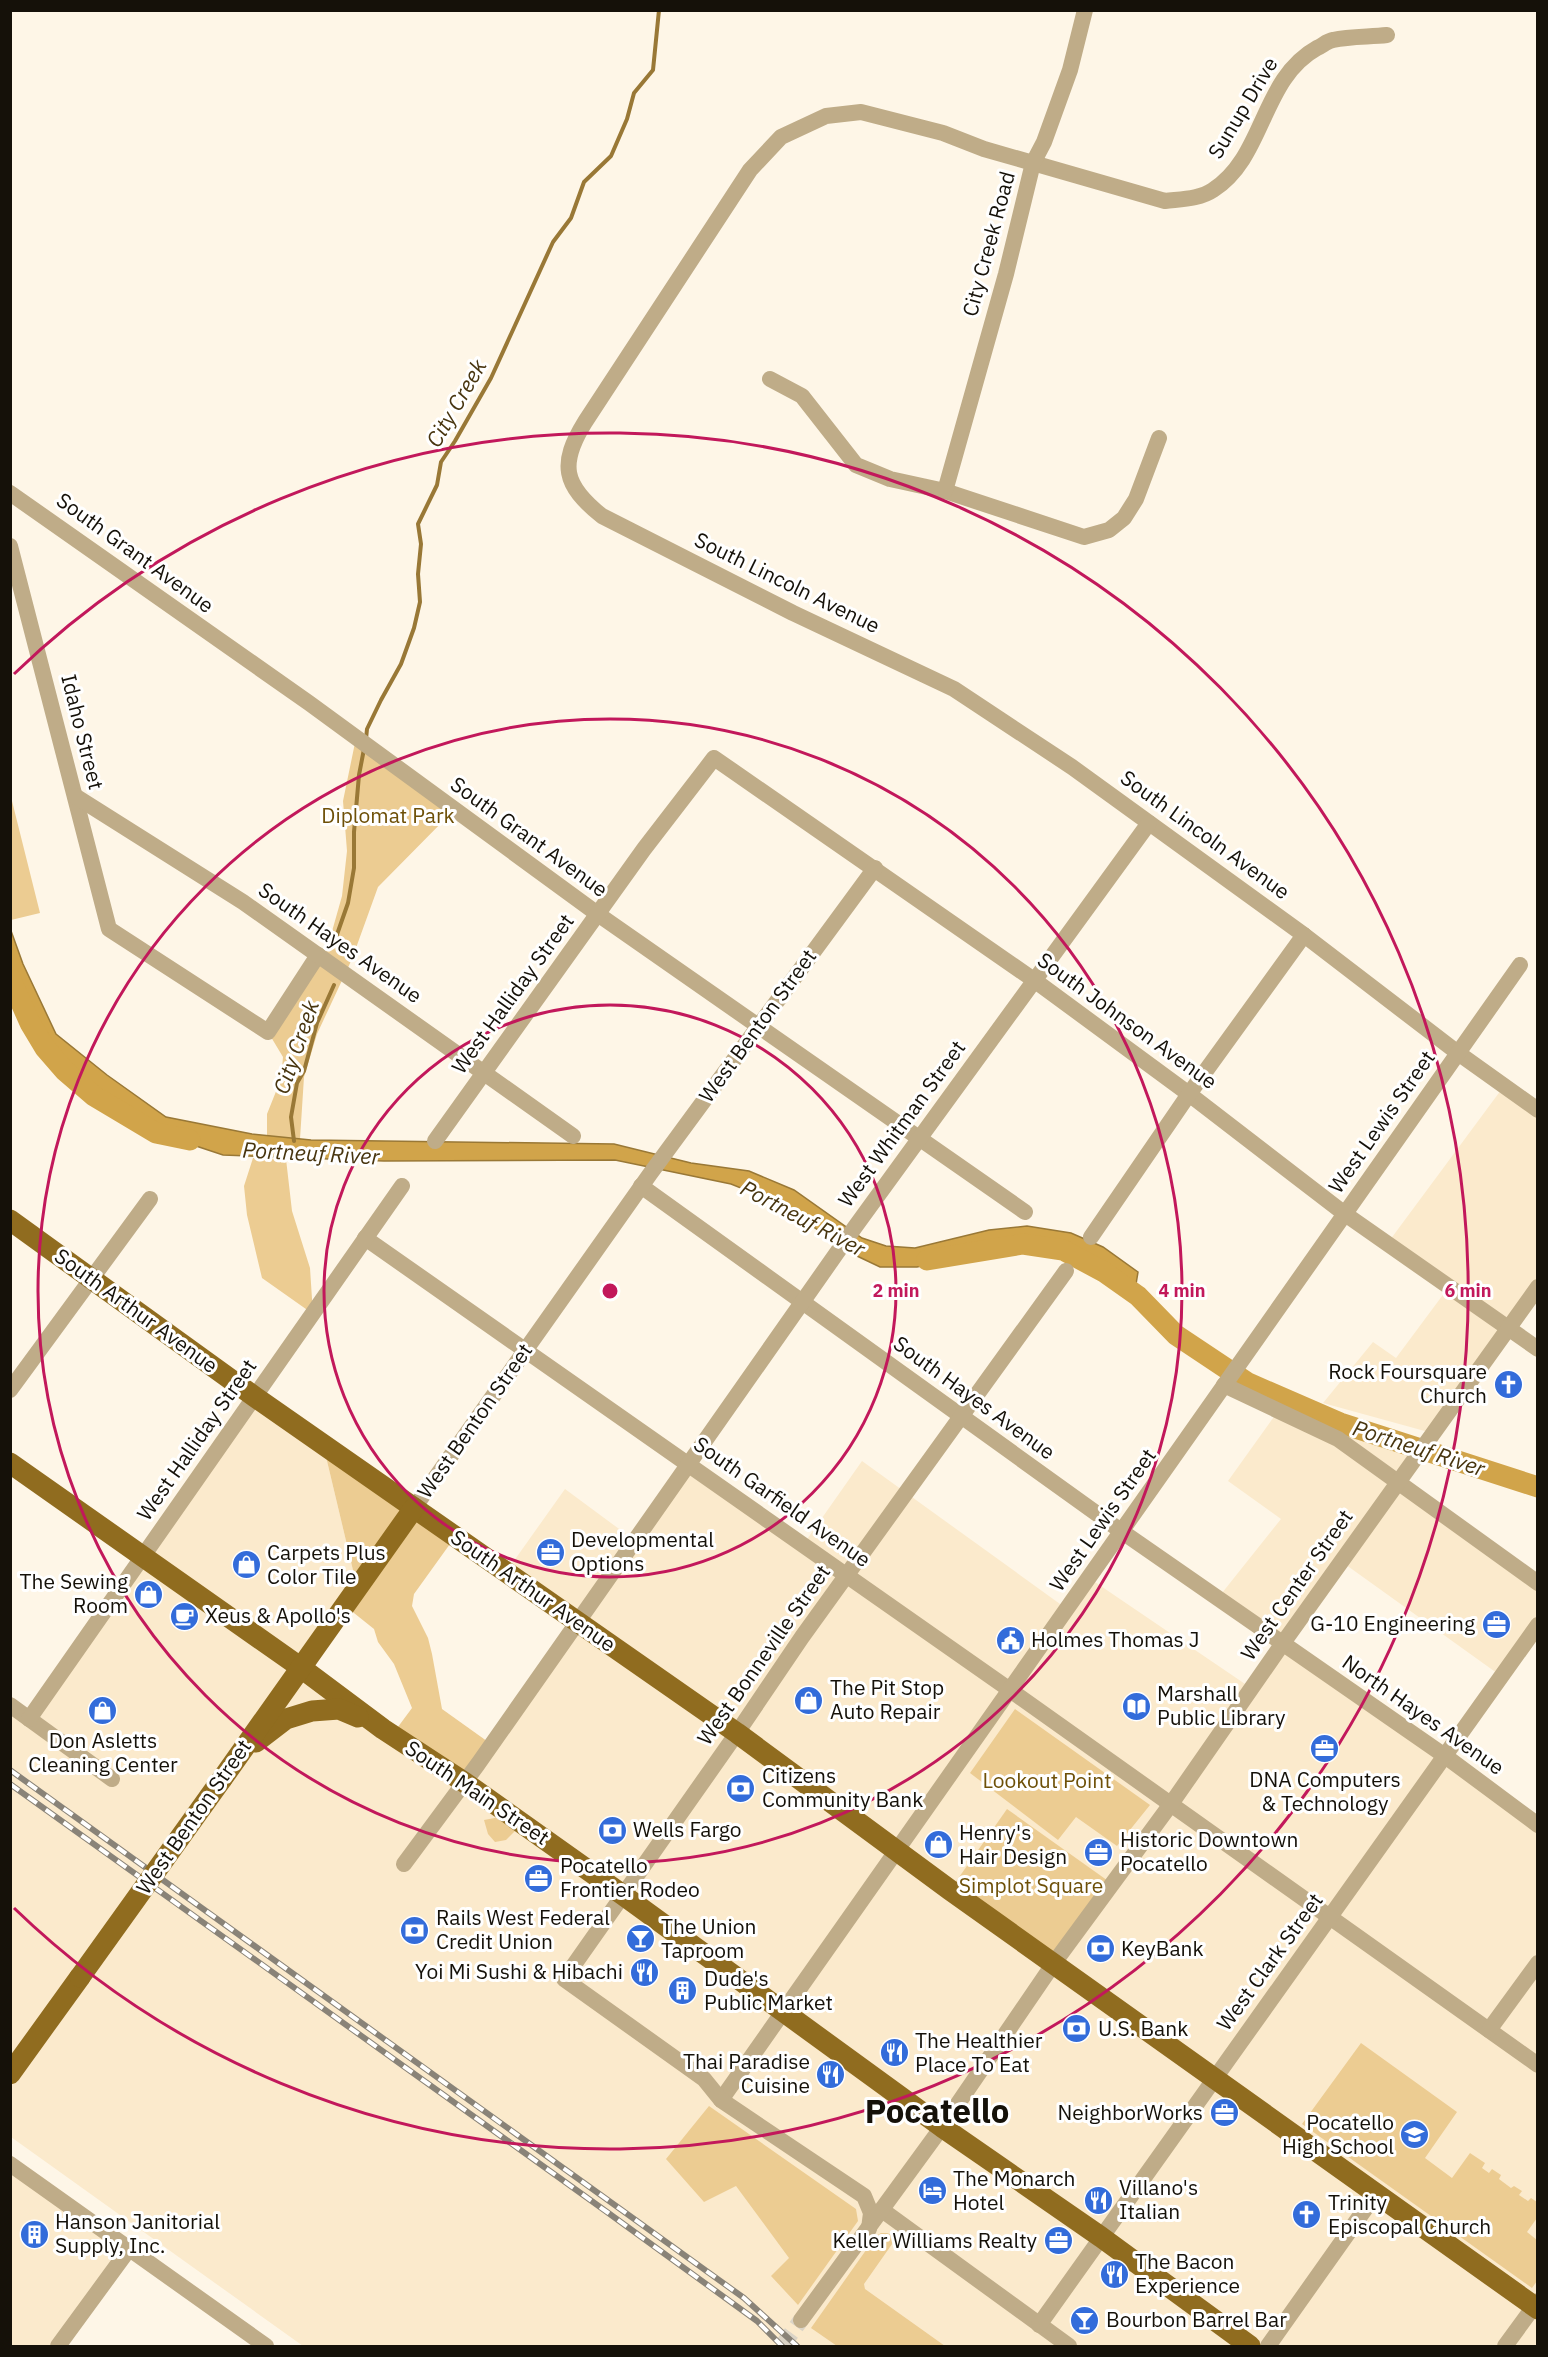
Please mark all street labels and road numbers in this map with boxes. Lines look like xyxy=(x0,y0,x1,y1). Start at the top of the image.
street label: Sunup Drive xyxy=(1201,51,1283,164)
street label: City Creek Road xyxy=(955,168,1021,319)
street label: South Grant Avenue xyxy=(51,486,220,619)
street label: South Lincoln Avenue xyxy=(690,525,885,639)
street label: Idaho Street xyxy=(55,671,111,792)
street label: South Lincoln Avenue xyxy=(1115,763,1296,905)
street label: South Grant Avenue xyxy=(445,770,614,903)
street label: South Hayes Avenue xyxy=(253,875,428,1009)
street label: West Halliday Street xyxy=(445,908,580,1079)
street label: West Benton Street xyxy=(692,943,822,1108)
street label: South Johnson Avenue xyxy=(1032,946,1223,1095)
street label: West Whitman Street xyxy=(831,1034,971,1212)
street label: West Lewis Street xyxy=(1321,1044,1441,1198)
street label: South Arthur Avenue xyxy=(49,1241,224,1379)
street label: South Hayes Avenue xyxy=(888,1329,1061,1465)
street label: West Benton Street xyxy=(410,1337,538,1503)
street label: West Halliday Street xyxy=(130,1353,263,1526)
street label: South Garfield Avenue xyxy=(688,1429,877,1573)
street label: West Lewis Street xyxy=(1042,1442,1162,1596)
street label: West Center Street xyxy=(1234,1504,1359,1665)
street label: South Arthur Avenue xyxy=(446,1523,622,1658)
street label: West Bonneville Street xyxy=(690,1559,836,1750)
street label: North Hayes Avenue xyxy=(1337,1648,1510,1781)
street label: West Benton Street xyxy=(129,1733,257,1899)
street label: South Main Street xyxy=(400,1734,555,1851)
street label: West Clark Street xyxy=(1210,1887,1329,2036)

